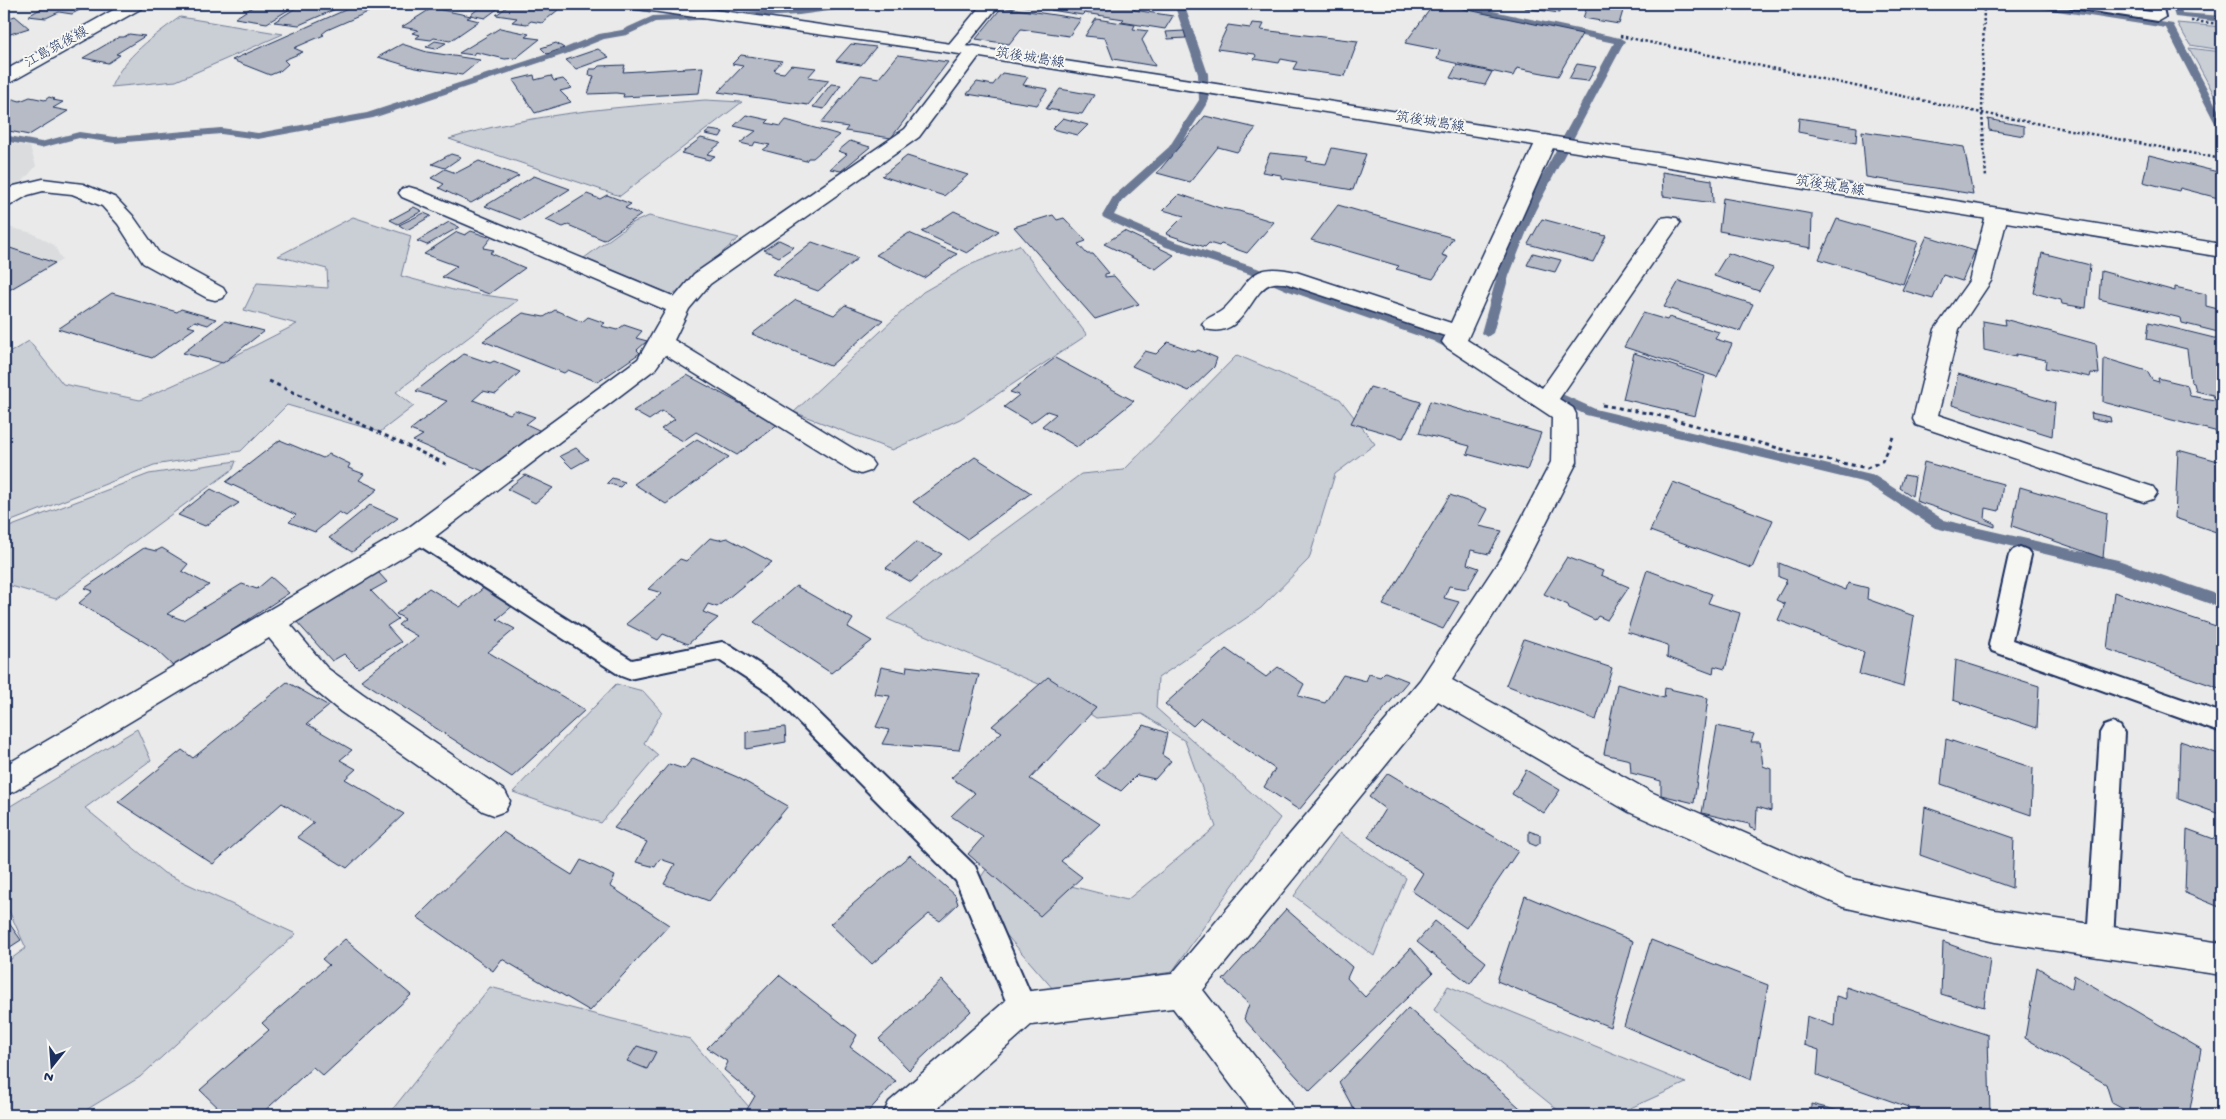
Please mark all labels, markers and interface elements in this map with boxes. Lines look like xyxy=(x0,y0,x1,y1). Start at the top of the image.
street label: 江島筑後線 xyxy=(22,24,92,72)
street label: 筑後城島線 xyxy=(994,45,1066,73)
street label: 筑後城島線 xyxy=(1394,109,1466,137)
street label: 筑後城島線 xyxy=(1794,173,1866,201)
north arrow xyxy=(28,1042,78,1092)
text: N xyxy=(42,1067,56,1086)

